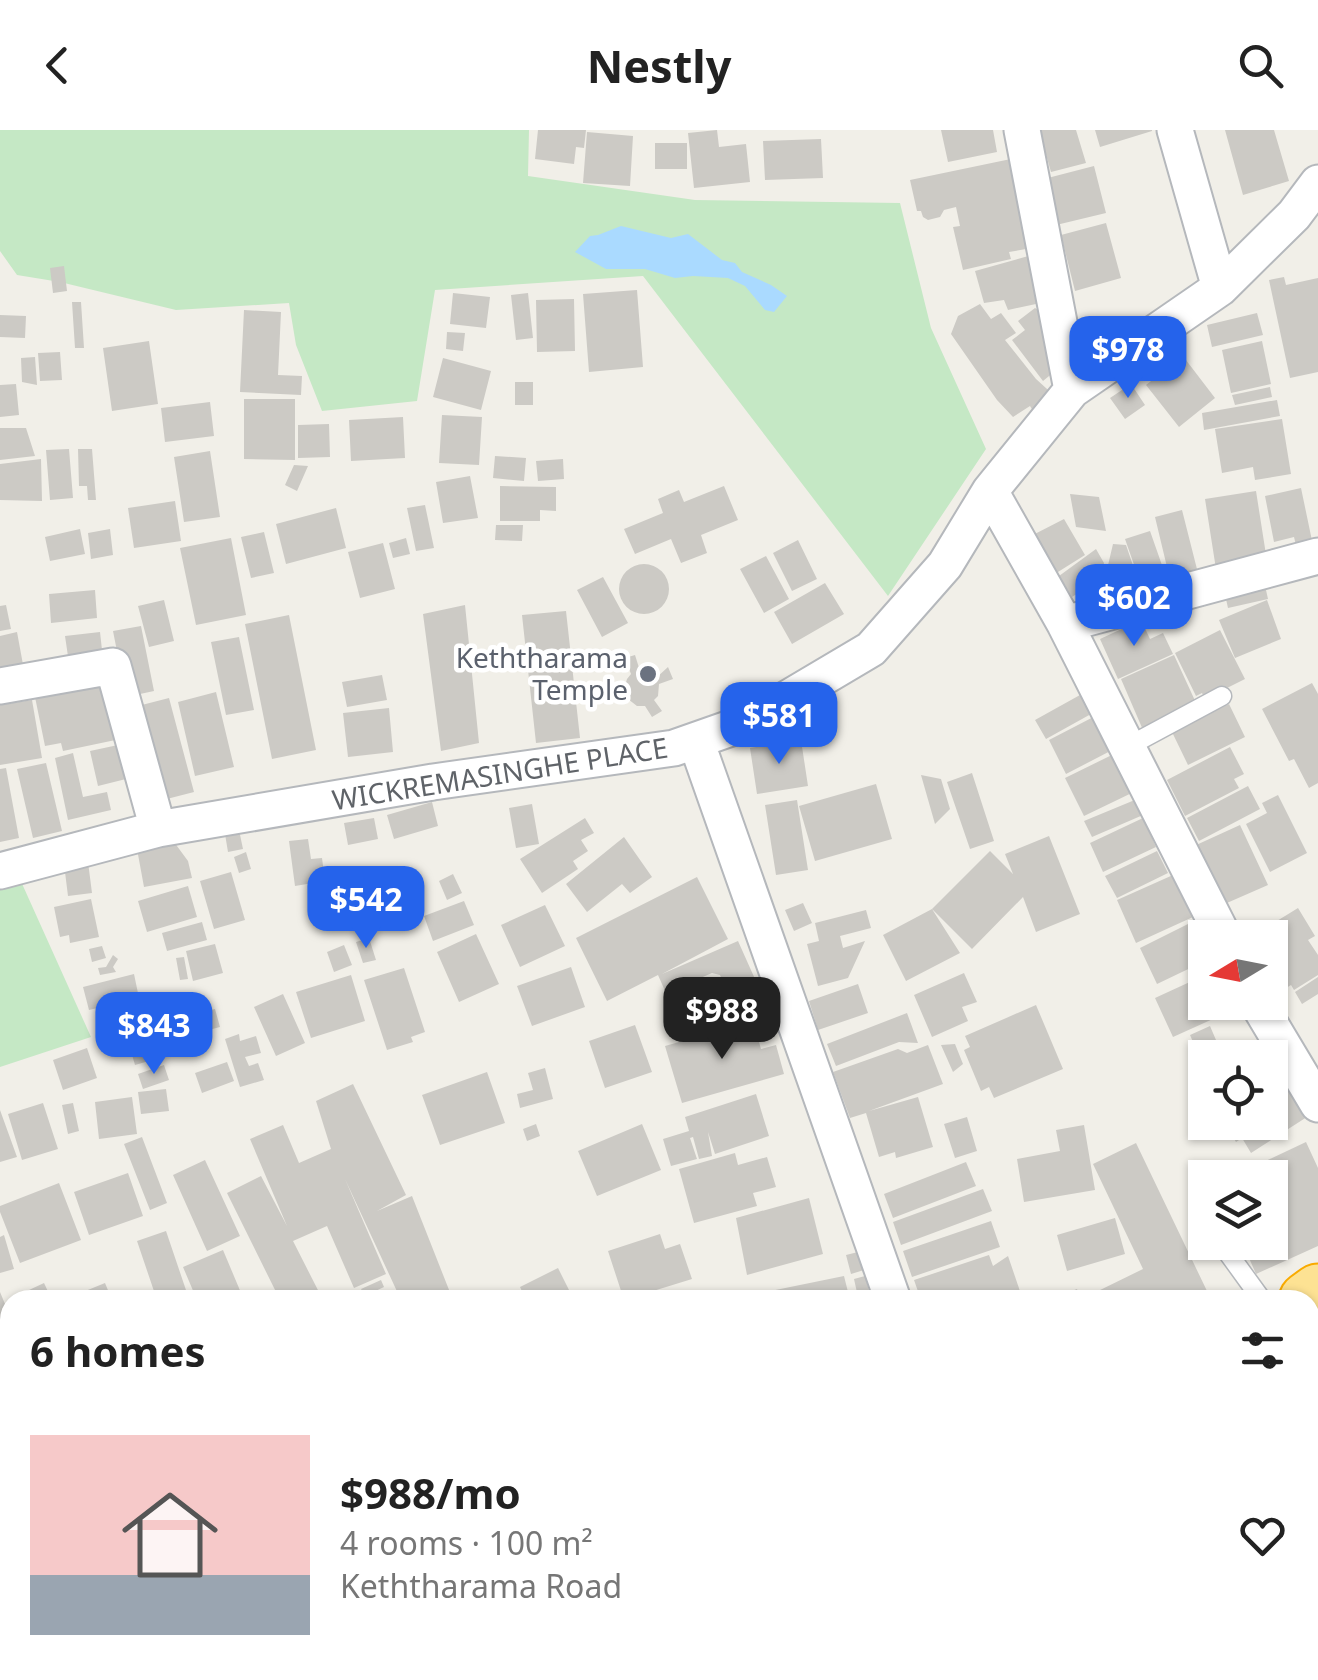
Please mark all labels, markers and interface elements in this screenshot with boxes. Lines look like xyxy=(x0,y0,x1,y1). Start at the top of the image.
text: Nestly xyxy=(587,35,731,96)
icon: back xyxy=(30,38,85,93)
icon: search xyxy=(1233,38,1288,93)
pin: $978 xyxy=(1069,316,1187,401)
text: $978 xyxy=(1091,327,1165,370)
pin: $602 xyxy=(1075,564,1193,649)
text: $602 xyxy=(1097,575,1171,618)
place label: Keththarama Temple xyxy=(456,638,628,708)
marker: Keththarama Temple xyxy=(637,663,659,685)
pin: $581 xyxy=(720,682,838,767)
text: $581 xyxy=(742,693,816,736)
street label: WICKREMASINGHE PLACE xyxy=(329,728,670,818)
pin: $542 xyxy=(307,866,425,951)
text: $542 xyxy=(329,877,403,920)
north arrow xyxy=(1188,920,1288,1020)
map controls xyxy=(1188,920,1288,1260)
pin: $988 xyxy=(663,977,781,1062)
text: $988 xyxy=(685,988,759,1031)
pin: $843 xyxy=(95,992,213,1077)
text: $843 xyxy=(117,1003,191,1046)
button: locate xyxy=(1188,1040,1288,1140)
button: layers xyxy=(1188,1160,1288,1260)
text: 6 homes xyxy=(30,1322,206,1379)
icon: filters xyxy=(1235,1323,1290,1378)
text: $988/mo xyxy=(340,1464,521,1521)
icon: home xyxy=(110,1475,230,1595)
icon: heart xyxy=(1235,1508,1290,1563)
text: 4 rooms · 100 m² xyxy=(340,1521,593,1564)
text: Keththarama Road xyxy=(340,1564,622,1607)

